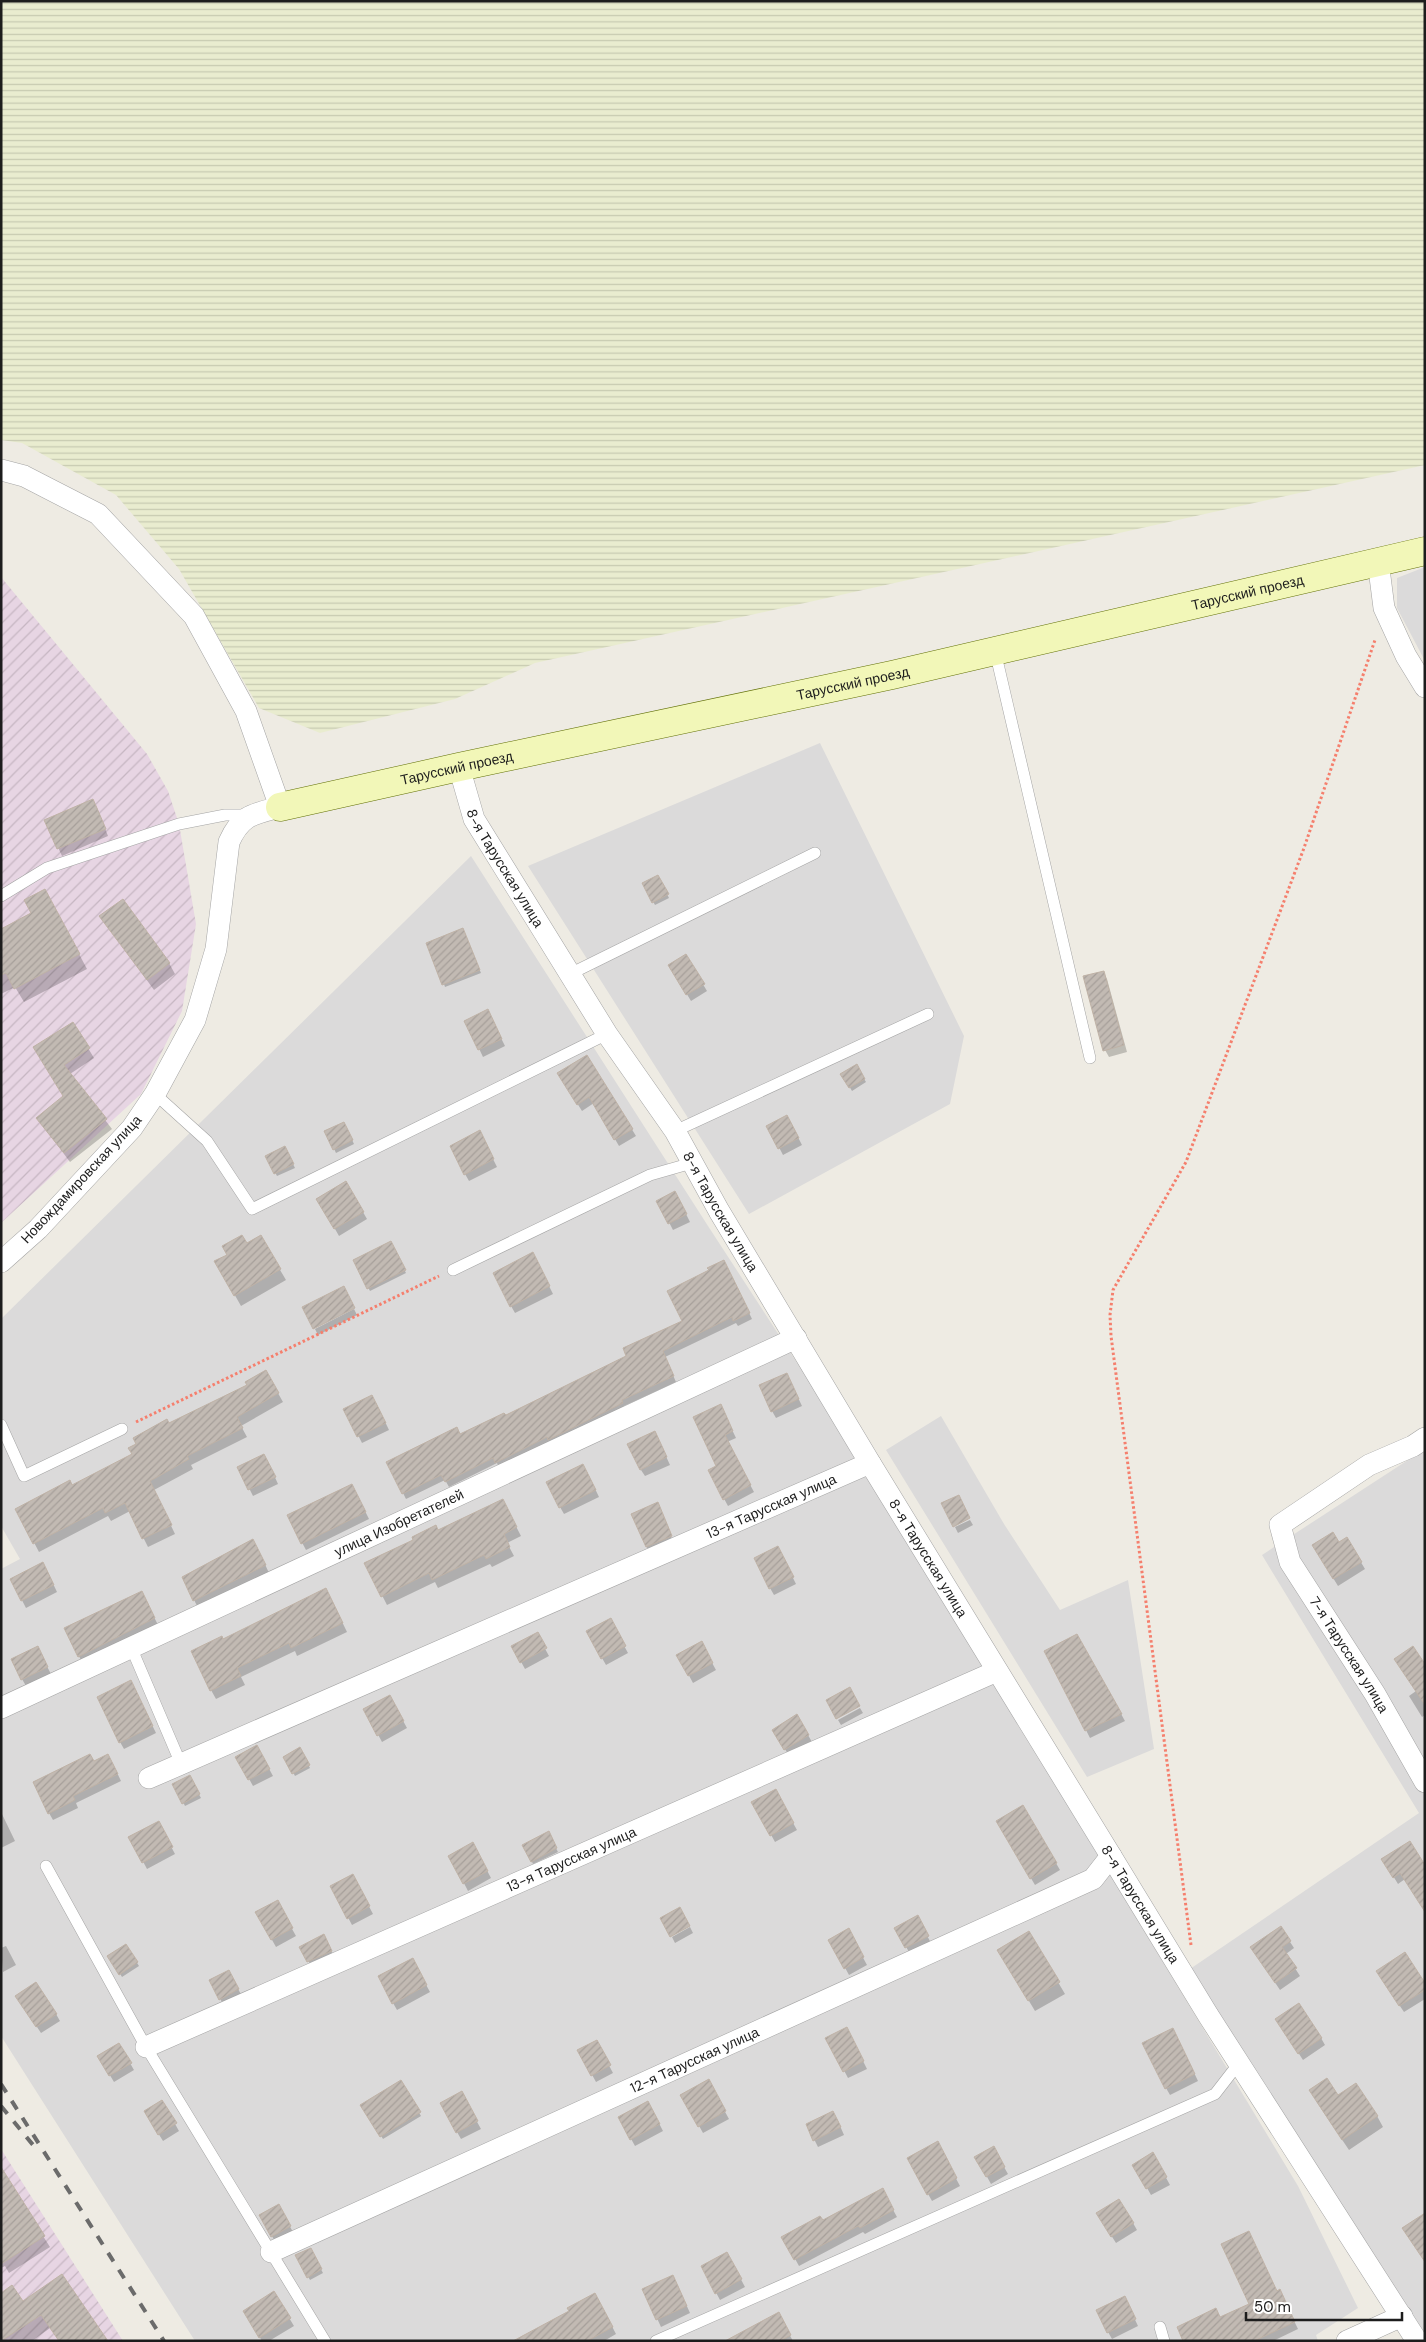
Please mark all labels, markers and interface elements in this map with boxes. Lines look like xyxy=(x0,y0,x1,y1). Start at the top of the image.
street label: Тарусский проезд xyxy=(1190,571,1305,614)
street label: Тарусский проезд xyxy=(795,662,911,704)
street label: Тарусский проезд xyxy=(399,747,515,789)
street label: 8-я Тарусская улица xyxy=(463,807,548,931)
street label: Новождамировская улица xyxy=(17,1111,146,1247)
street label: 8-я Тарусская улица xyxy=(679,1148,762,1275)
street label: 13-я Тарусская улица xyxy=(704,1470,839,1542)
street label: улица Изобретателей xyxy=(331,1485,467,1561)
street label: 8-я Тарусская улица xyxy=(885,1496,972,1621)
street label: 7-я Тарусская улица xyxy=(1306,1593,1393,1716)
street label: 13-я Тарусская улица xyxy=(504,1822,639,1896)
street label: 8-я Тарусская улица xyxy=(1097,1842,1184,1967)
street label: 12-я Тарусская улица xyxy=(627,2023,762,2097)
scale bar xyxy=(1246,2290,1402,2322)
text: 50 m xyxy=(1254,2297,1291,2317)

